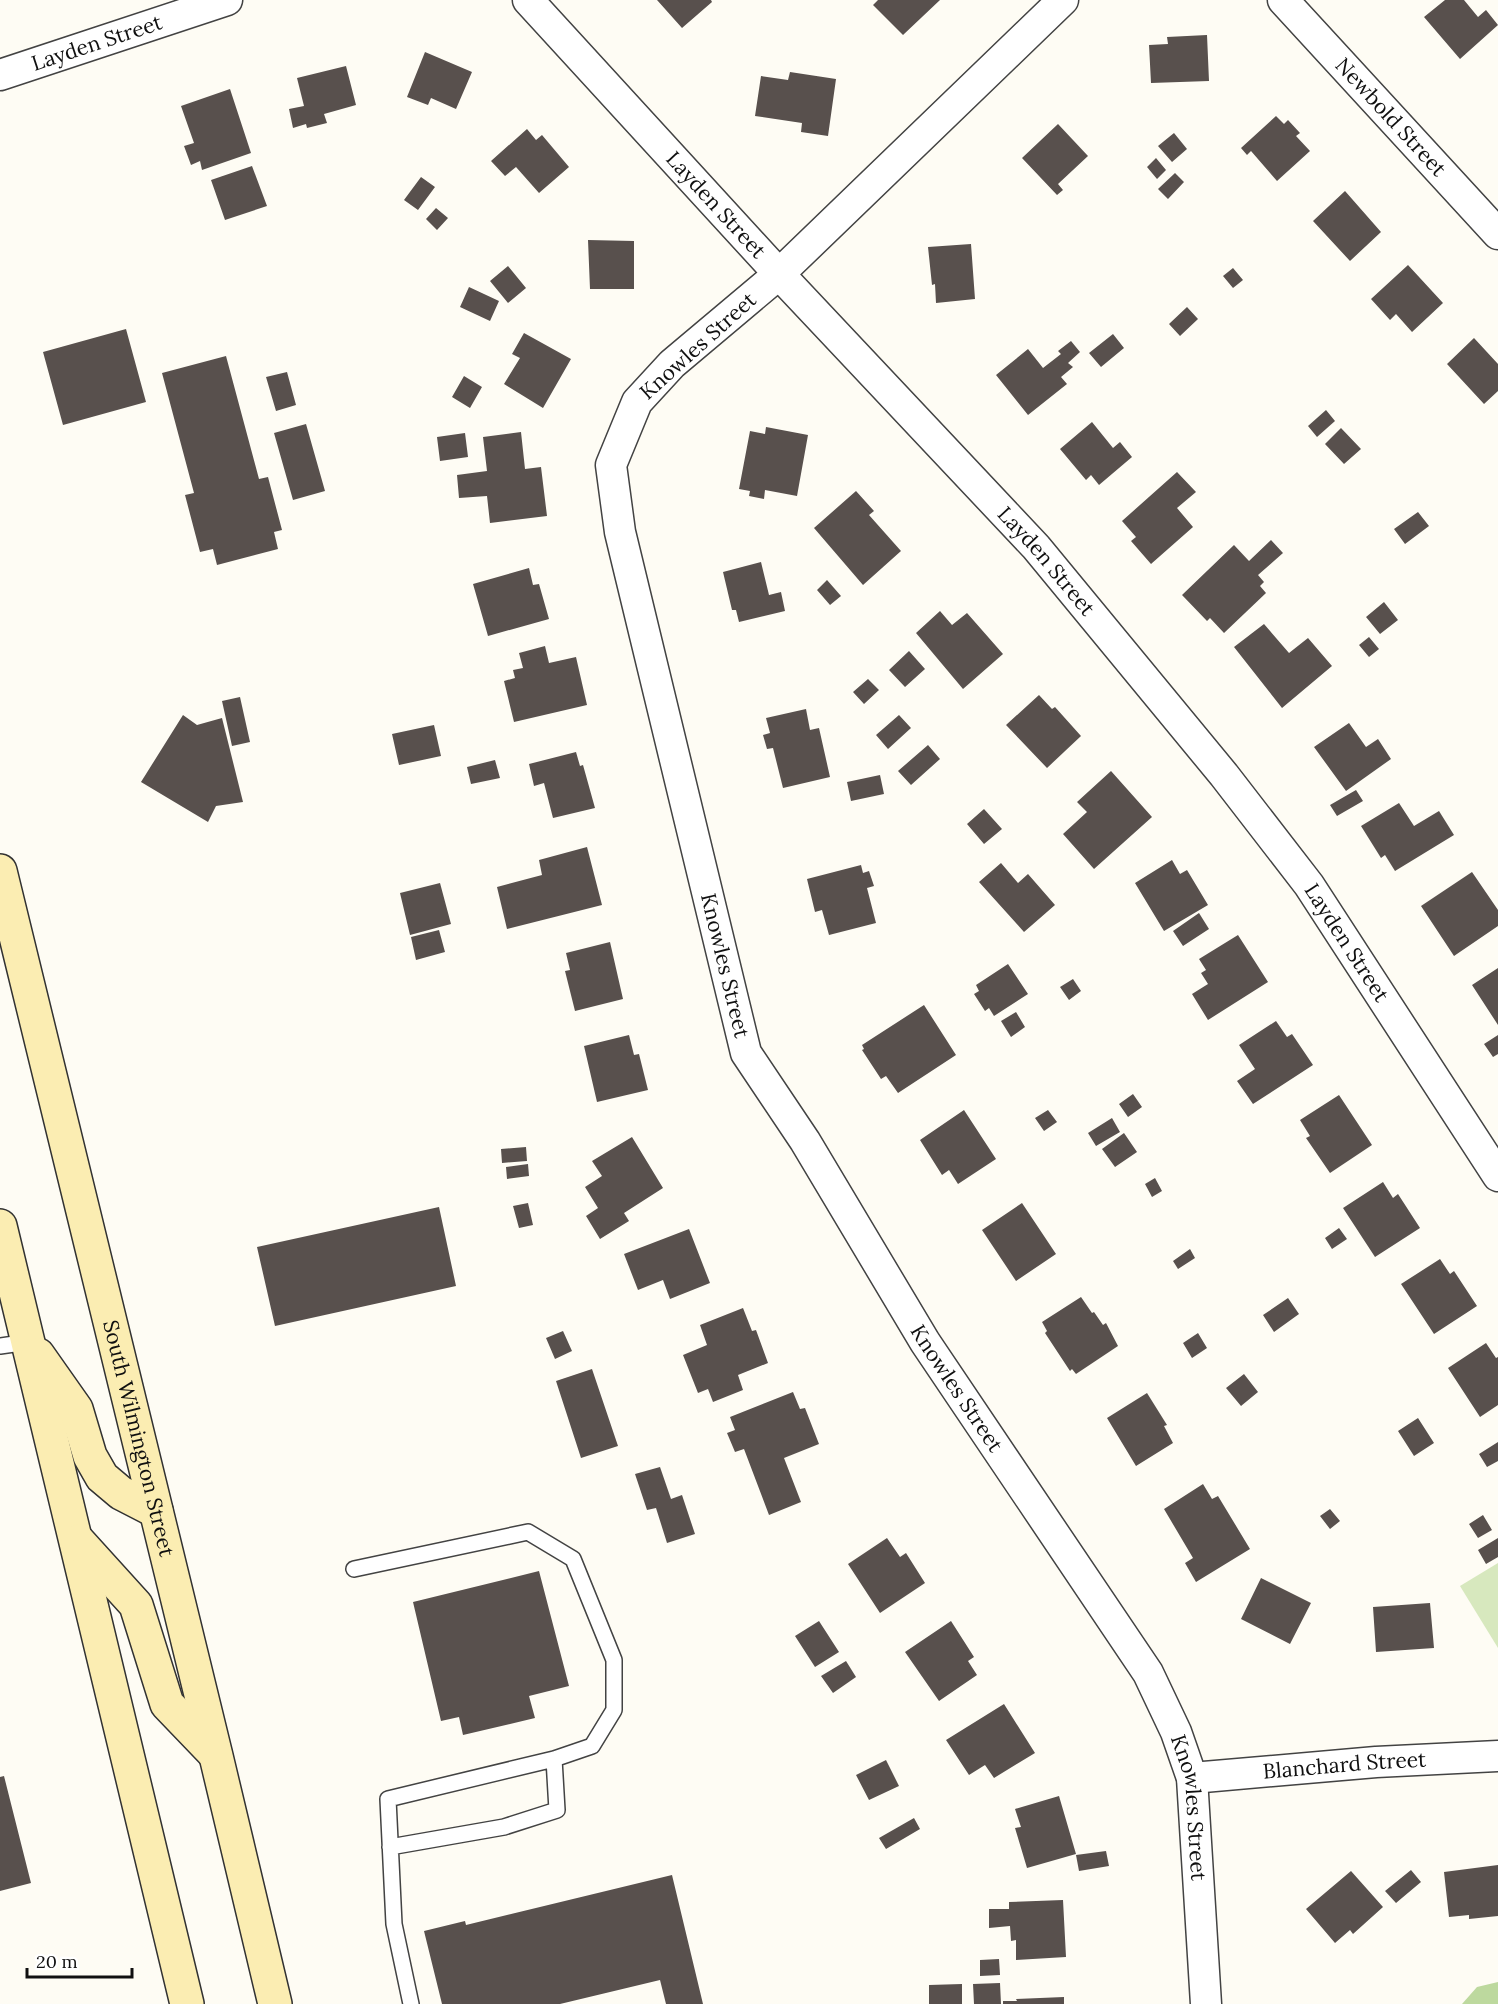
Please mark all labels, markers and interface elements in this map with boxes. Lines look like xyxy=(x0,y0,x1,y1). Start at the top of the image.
street label: Layden Street xyxy=(28,8,166,77)
street label: Newbold Street xyxy=(1330,52,1453,182)
street label: Layden Street xyxy=(660,145,773,265)
street label: Knowles Street xyxy=(634,286,762,405)
street label: Layden Street xyxy=(992,501,1102,622)
street label: Layden Street xyxy=(1299,878,1396,1008)
street label: Knowles Street xyxy=(695,890,756,1041)
street label: South Wilmington Street xyxy=(97,1317,181,1560)
street label: Knowles Street xyxy=(905,1319,1010,1458)
street label: Knowles Street xyxy=(1165,1731,1212,1882)
street label: Blanchard Street xyxy=(1262,1746,1427,1785)
scale bar xyxy=(27,1941,132,1979)
text: 20 m xyxy=(36,1950,78,1973)

